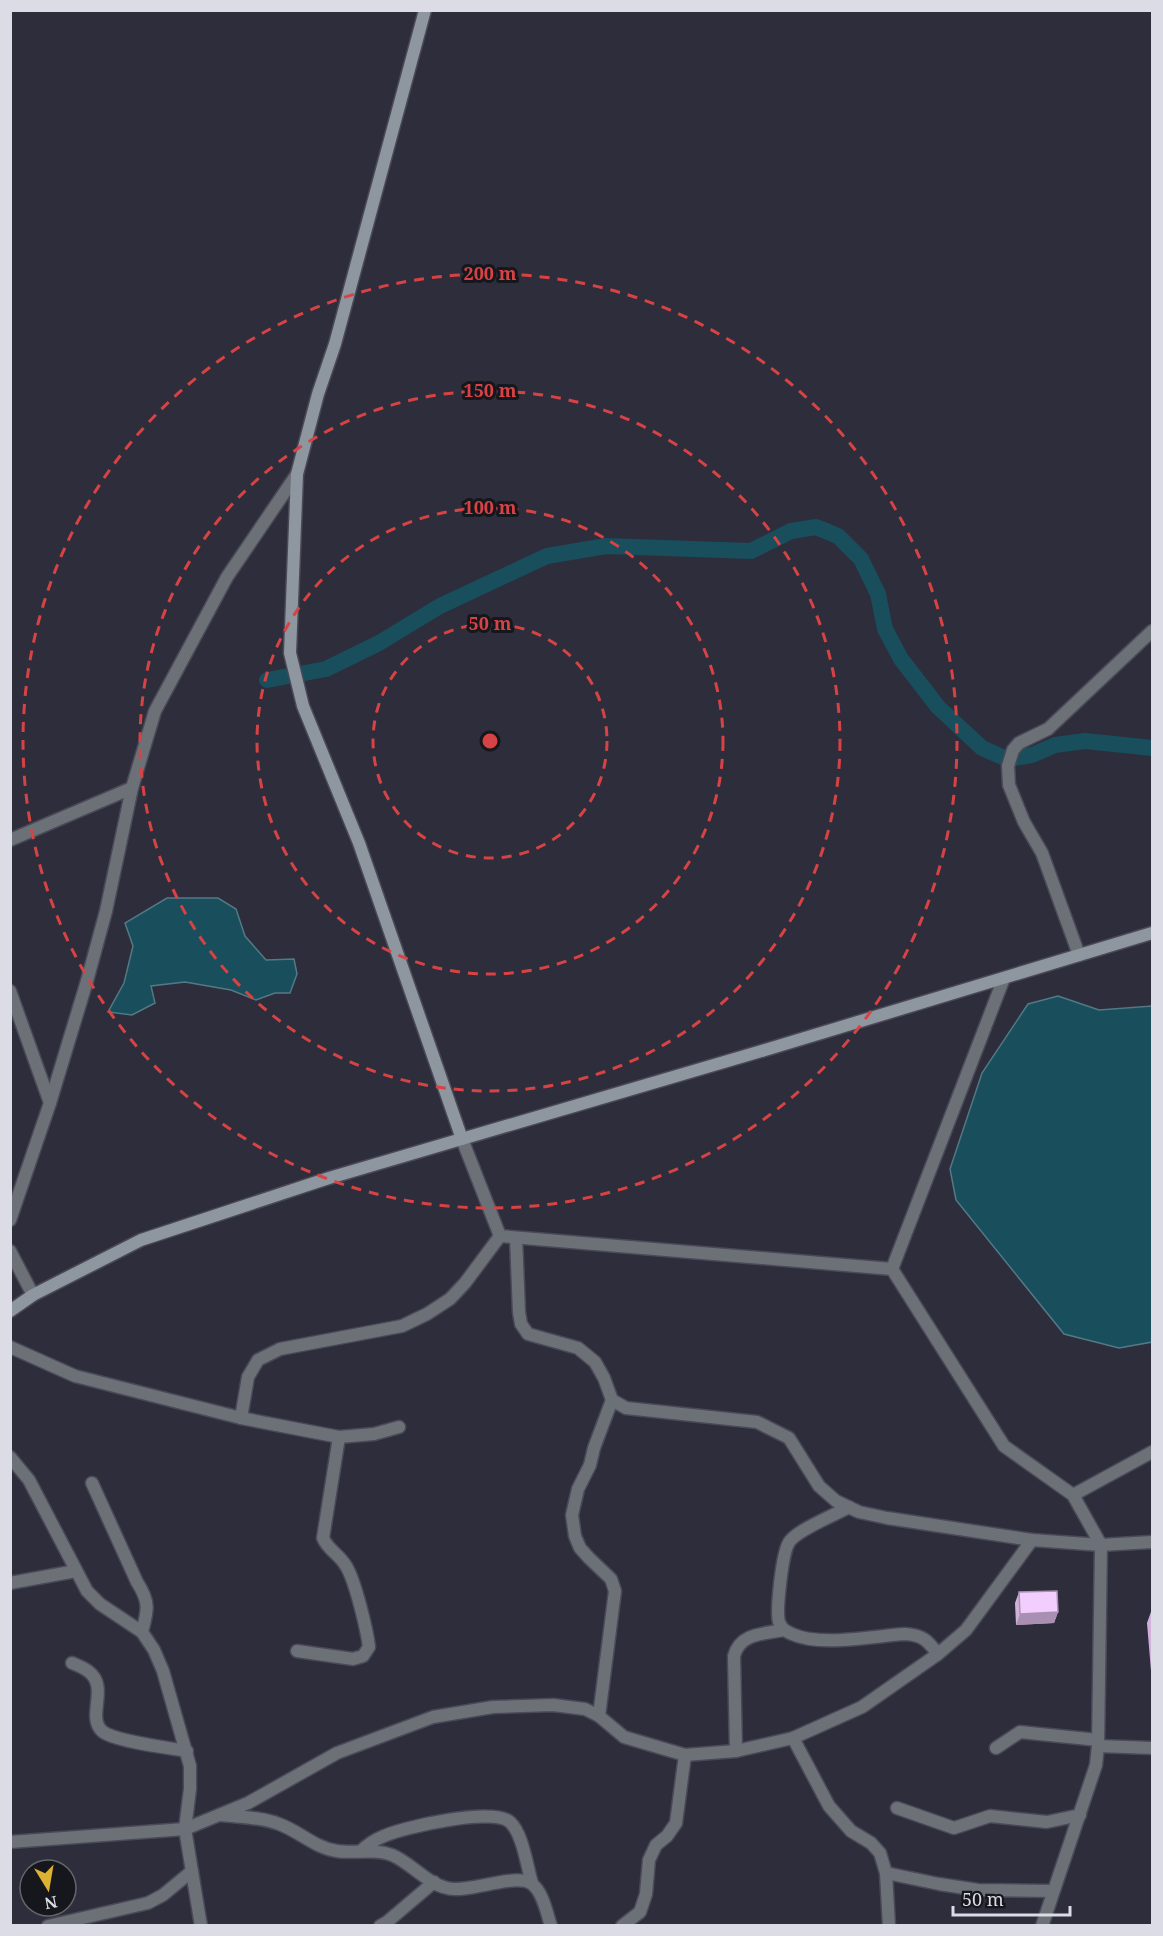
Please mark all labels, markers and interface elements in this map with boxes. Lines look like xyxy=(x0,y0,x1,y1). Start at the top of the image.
text: 200 m xyxy=(464,261,517,285)
text: 150 m xyxy=(464,378,517,402)
text: 100 m xyxy=(464,495,517,519)
text: 50 m xyxy=(469,611,512,635)
centre of rings xyxy=(480,731,500,751)
north arrow xyxy=(18,1858,78,1918)
scale bar xyxy=(953,1879,1070,1917)
text: 50 m xyxy=(962,1887,1004,1911)
text: N xyxy=(42,1891,59,1915)

